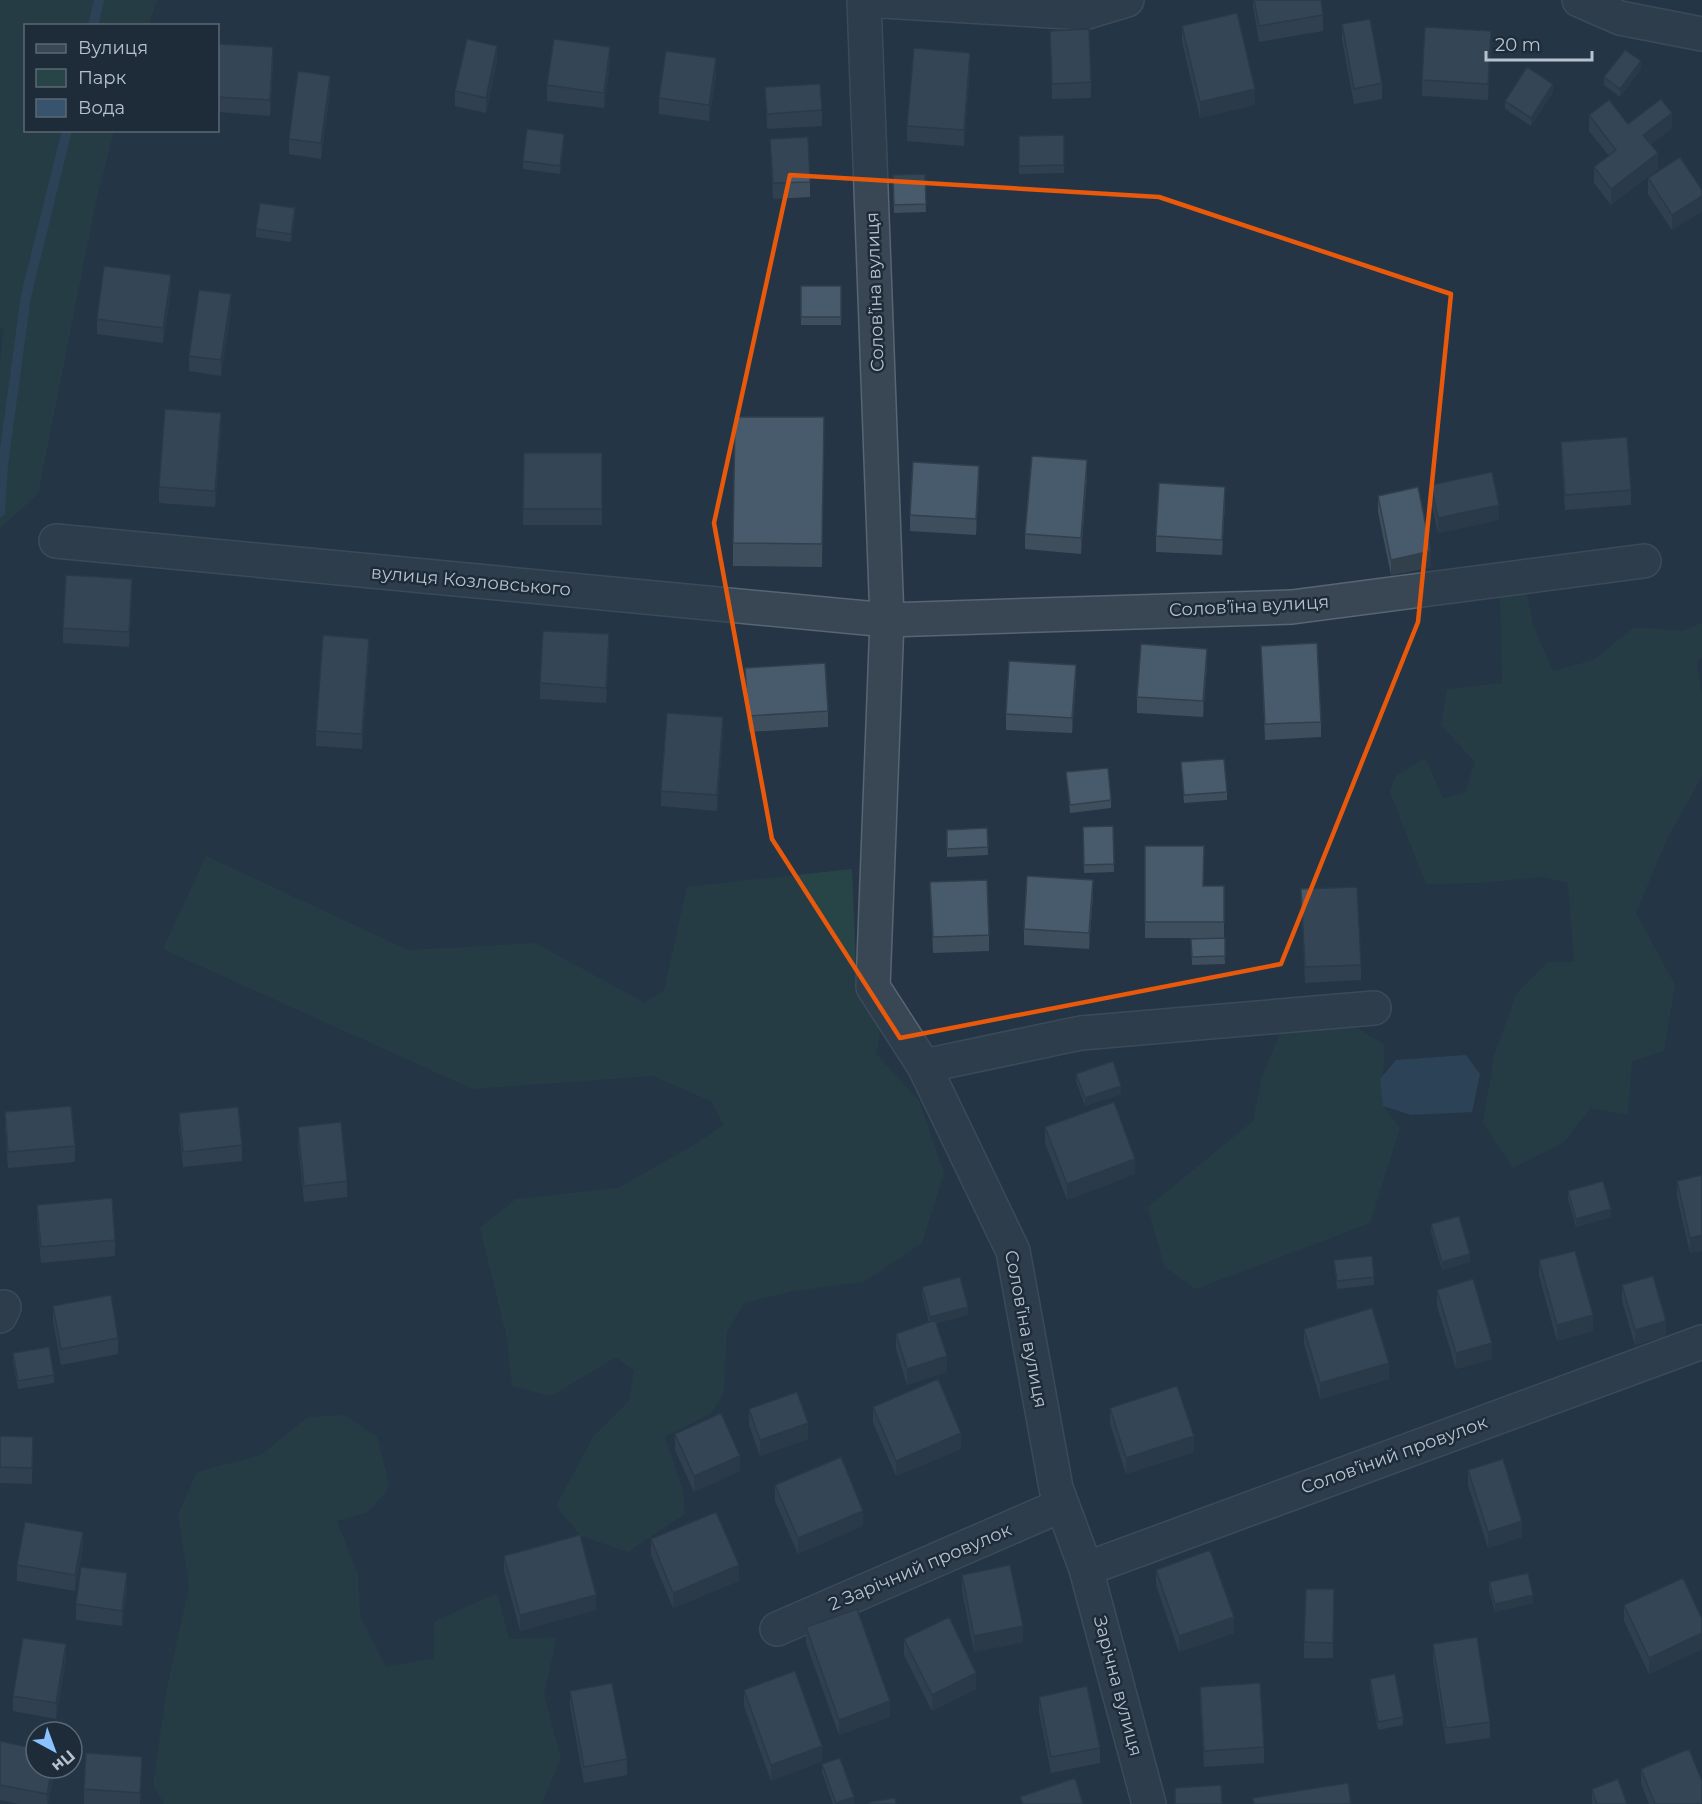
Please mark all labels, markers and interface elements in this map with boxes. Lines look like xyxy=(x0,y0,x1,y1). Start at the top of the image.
legend xyxy=(24,24,219,132)
scale bar xyxy=(1486,24,1592,62)
text: 20 m xyxy=(1495,34,1541,56)
text: Вулиця xyxy=(78,37,148,59)
text: Парк xyxy=(78,67,127,89)
text: Вода xyxy=(78,97,125,119)
street label: Соловʼїна вулиця xyxy=(861,212,889,372)
street label: вулиця Козловського xyxy=(370,561,572,601)
street label: Соловʼїна вулиця xyxy=(1168,591,1330,621)
street label: Соловʼїна вулиця xyxy=(1000,1248,1052,1410)
street label: Соловʼїний провулок xyxy=(1298,1411,1491,1499)
street label: 2 Зарічний провулок xyxy=(825,1518,1015,1615)
street label: Зарічна вулиця xyxy=(1089,1613,1147,1759)
north arrow xyxy=(24,1720,84,1780)
text: Пн xyxy=(48,1746,79,1776)

